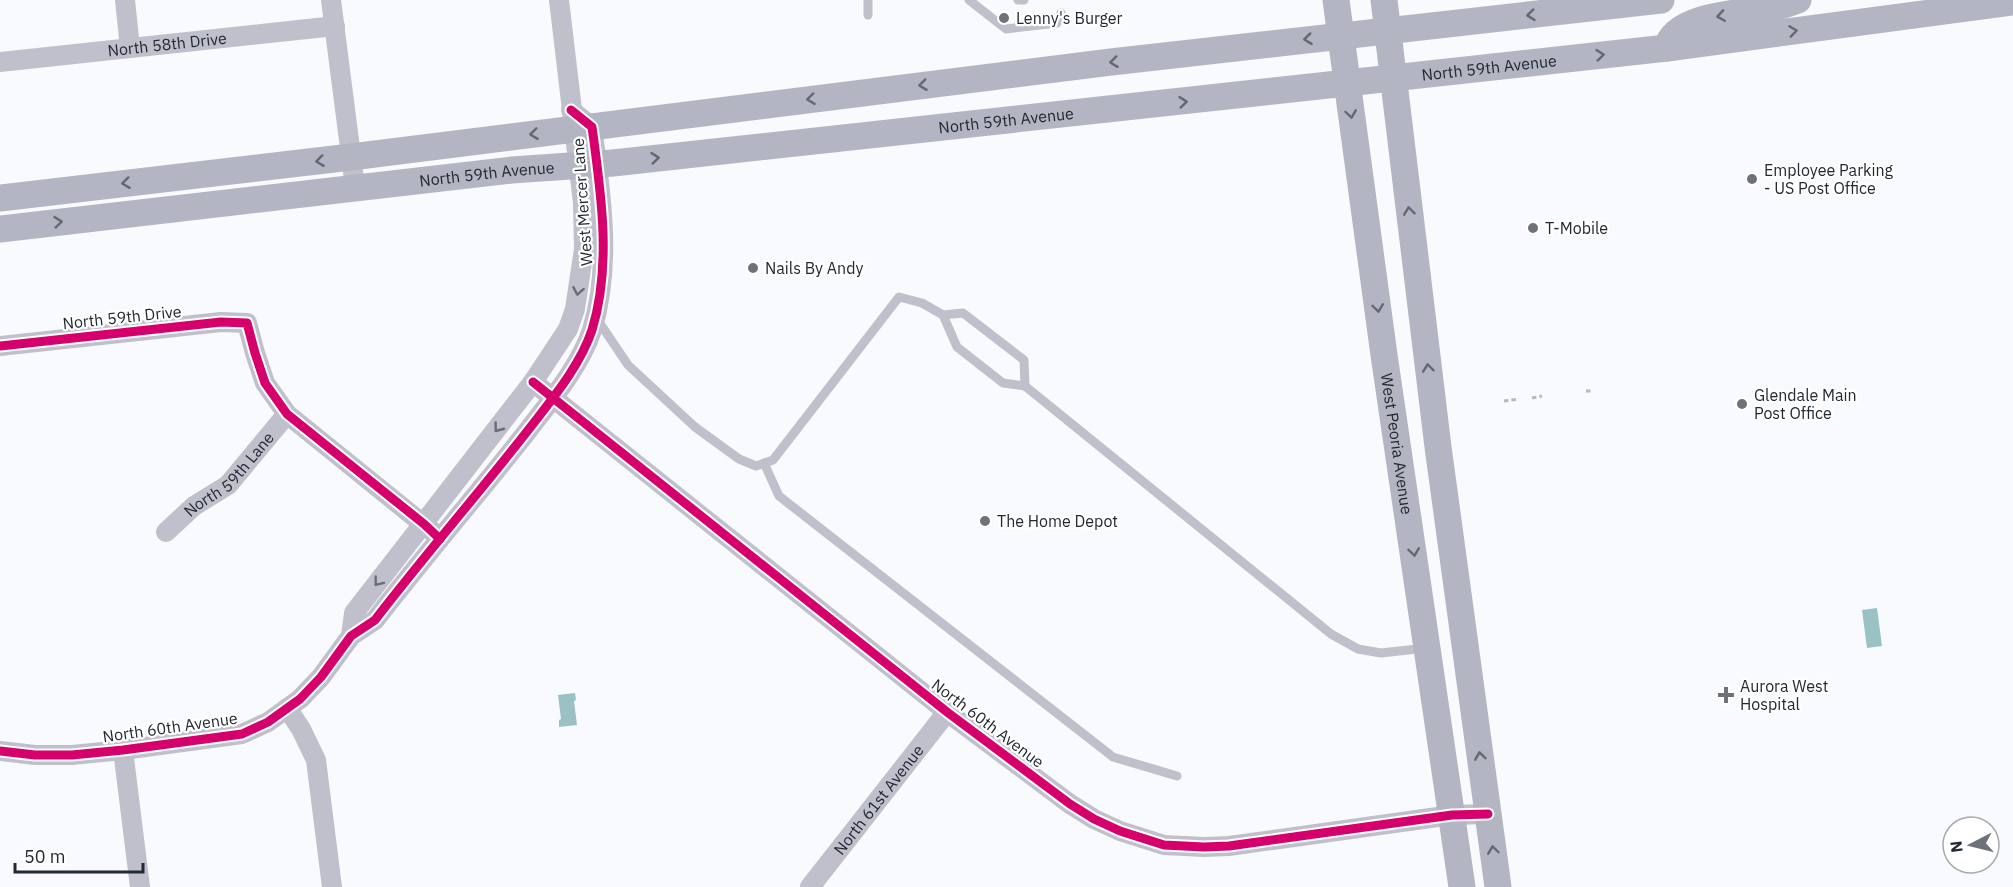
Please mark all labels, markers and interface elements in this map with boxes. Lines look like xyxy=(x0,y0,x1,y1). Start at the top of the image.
place label: Lenny's Burger xyxy=(1016,8,1123,28)
one-way arrow xyxy=(1526,8,1535,20)
one-way arrow xyxy=(1716,9,1725,21)
marker: Lenny's Burger xyxy=(997,11,1011,25)
one-way arrow xyxy=(1789,25,1798,38)
street label: North 58th Drive xyxy=(106,28,228,60)
one-way arrow xyxy=(1303,33,1313,45)
street label: North 59th Avenue xyxy=(1421,50,1558,85)
one-way arrow xyxy=(1595,50,1604,62)
one-way arrow xyxy=(1110,55,1119,68)
one-way arrow xyxy=(918,78,927,91)
one-way arrow xyxy=(806,92,815,105)
one-way arrow xyxy=(1179,96,1188,108)
street label: North 59th Avenue xyxy=(937,103,1075,137)
one-way arrow xyxy=(1345,110,1357,119)
one-way arrow xyxy=(529,127,539,139)
street label: West Mercer Lane xyxy=(568,137,596,267)
one-way arrow xyxy=(651,152,660,165)
one-way arrow xyxy=(315,154,324,167)
street label: North 59th Avenue xyxy=(418,157,555,191)
place label: Employee Parking - US Post Office xyxy=(1764,160,1894,198)
marker: Employee Parking - US Post Office xyxy=(1745,172,1759,186)
one-way arrow xyxy=(121,177,131,189)
one-way arrow xyxy=(1403,206,1416,215)
one-way arrow xyxy=(54,216,63,229)
place label: T-Mobile xyxy=(1545,218,1608,238)
marker: T-Mobile xyxy=(1526,221,1540,235)
place label: Nails By Andy xyxy=(765,258,863,278)
marker: Nails By Andy xyxy=(746,261,760,275)
one-way arrow xyxy=(572,286,585,296)
street label: North 59th Drive xyxy=(62,301,183,333)
one-way arrow xyxy=(1371,303,1383,312)
one-way arrow xyxy=(1422,363,1435,373)
street label: West Peoria Avenue xyxy=(1377,372,1417,516)
place label: Glendale Main Post Office xyxy=(1754,385,1857,423)
marker: Glendale Main Post Office xyxy=(1735,397,1749,411)
one-way arrow xyxy=(494,422,505,433)
street label: North 59th Lane xyxy=(179,427,278,521)
place label: The Home Depot xyxy=(997,511,1118,531)
marker: The Home Depot xyxy=(978,514,992,528)
one-way arrow xyxy=(1408,548,1420,557)
one-way arrow xyxy=(374,575,385,586)
street label: North 60th Avenue xyxy=(928,674,1048,772)
place label: Aurora West Hospital xyxy=(1740,676,1828,714)
marker: Aurora West Hospital xyxy=(1717,686,1735,704)
street label: North 60th Avenue xyxy=(101,708,239,746)
street label: North 61st Avenue xyxy=(829,740,928,859)
one-way arrow xyxy=(1474,751,1486,760)
north arrow xyxy=(1941,815,2001,875)
scale bar xyxy=(15,836,142,874)
text: N xyxy=(1945,840,1967,854)
text: 50 m xyxy=(24,845,66,868)
one-way arrow xyxy=(1487,846,1499,855)

